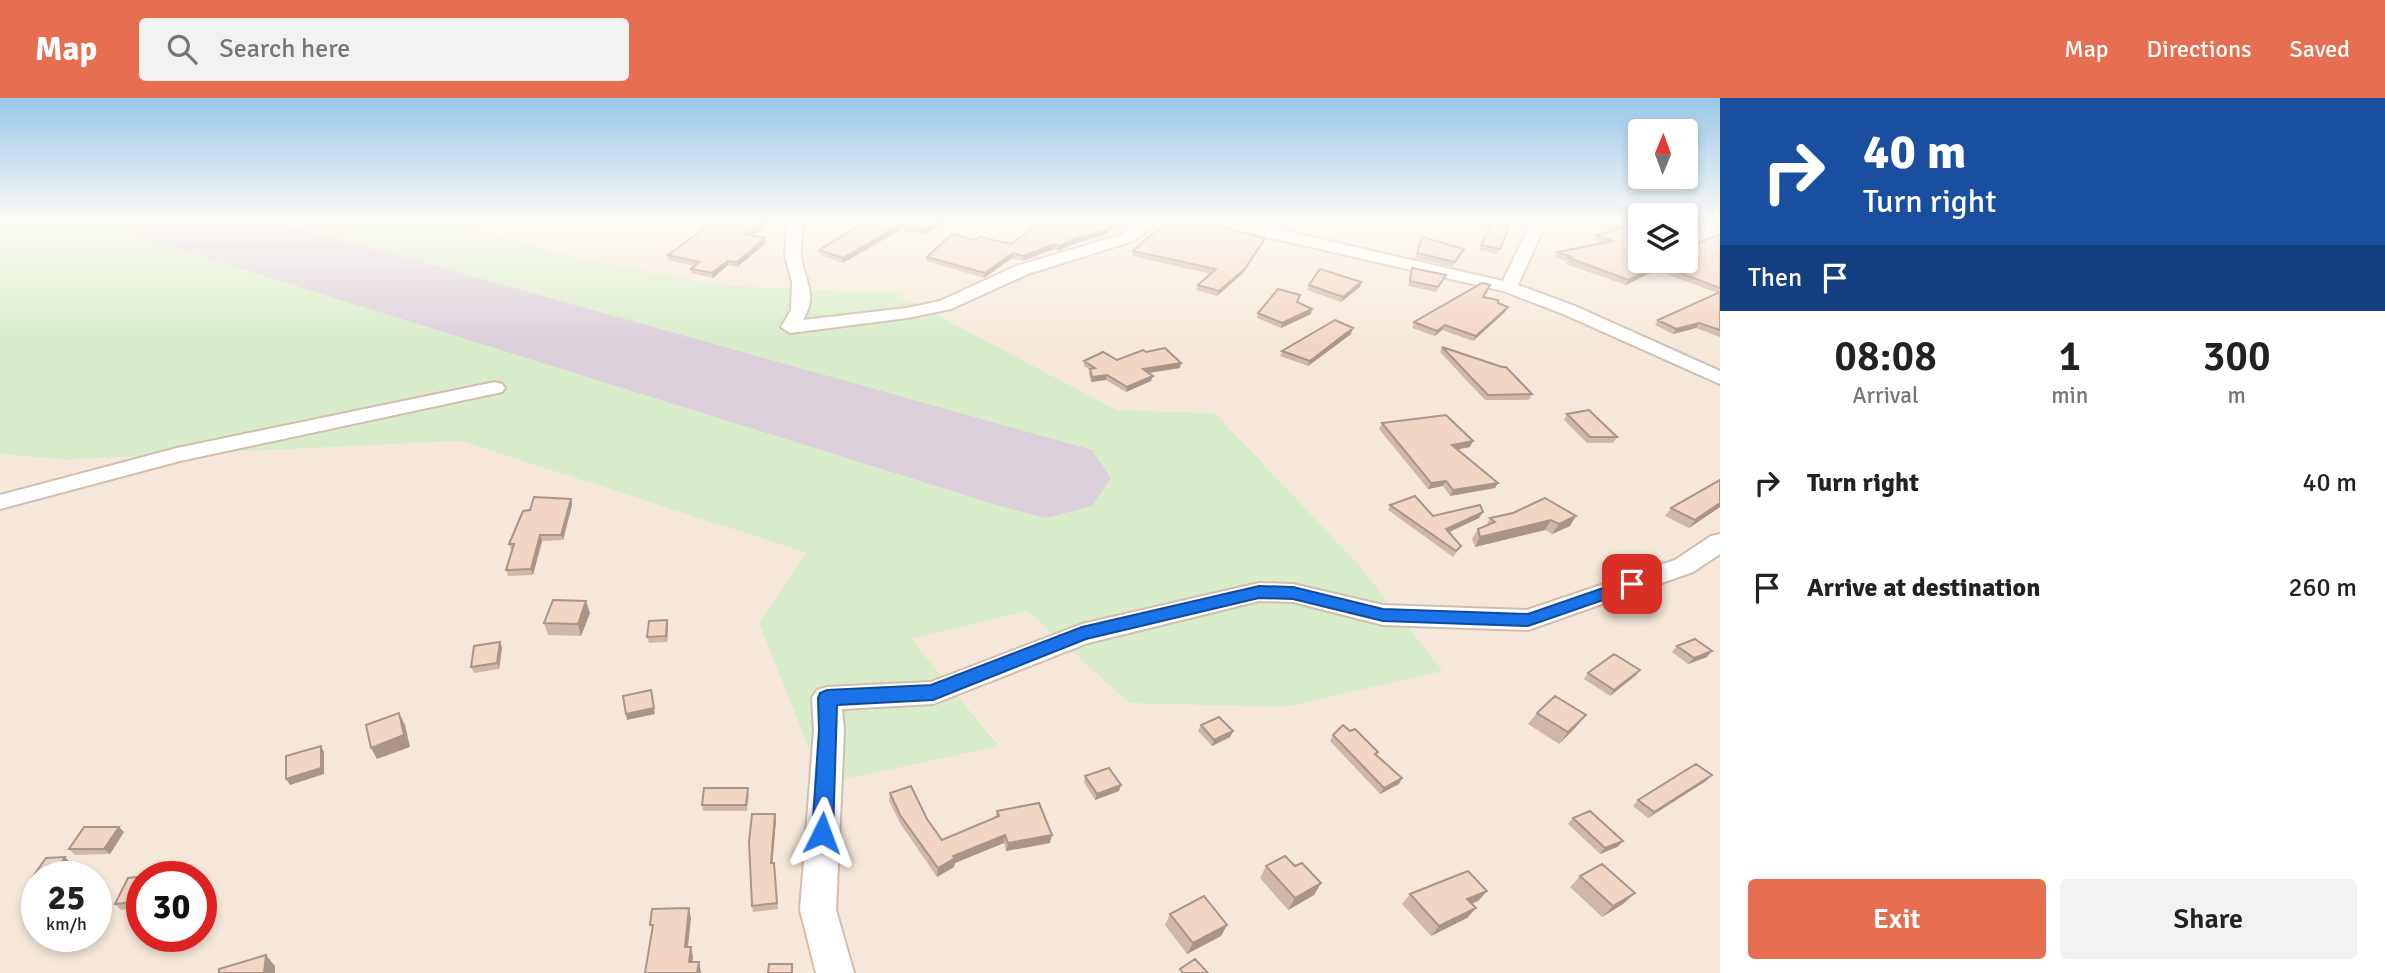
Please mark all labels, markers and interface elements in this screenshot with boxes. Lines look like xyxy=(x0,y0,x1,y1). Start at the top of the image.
search box xyxy=(139,18,629,81)
text: Map xyxy=(35,29,97,70)
icon: search xyxy=(163,30,201,68)
text: Search here xyxy=(219,33,350,65)
text: Map xyxy=(2064,34,2109,64)
text: Directions xyxy=(2147,34,2252,64)
text: Saved xyxy=(2290,34,2350,64)
north arrow xyxy=(1628,119,1698,189)
map controls xyxy=(1628,119,1698,273)
text: 40 m xyxy=(1863,122,1966,182)
icon: right xyxy=(1748,126,1839,217)
text: Turn right xyxy=(1863,182,1996,221)
button: layers xyxy=(1628,203,1698,273)
icon: arrive xyxy=(1816,259,1854,297)
text: Then xyxy=(1748,262,1802,294)
text: 08:08 xyxy=(1834,331,1937,382)
text: 1 xyxy=(2058,331,2081,382)
text: 300 xyxy=(2203,331,2271,382)
text: Arrival xyxy=(1852,381,1919,410)
text: min xyxy=(2051,381,2088,410)
text: m xyxy=(2227,381,2246,410)
icon: right xyxy=(1748,464,1786,502)
text: Turn right xyxy=(1807,467,1919,499)
text: 40 m xyxy=(2302,467,2357,499)
pin xyxy=(1602,554,1662,614)
icon: arrive xyxy=(1613,565,1651,603)
icon: arrive xyxy=(1748,569,1786,607)
text: Arrive at destination xyxy=(1807,572,2040,604)
text: 260 m xyxy=(2288,572,2357,604)
position arrow xyxy=(785,796,859,870)
speed limit sign: 30 xyxy=(126,861,217,952)
text: 25 xyxy=(48,876,85,919)
button: Exit xyxy=(1748,879,2046,959)
button: Share xyxy=(2060,879,2357,959)
text: km/h xyxy=(46,913,87,935)

